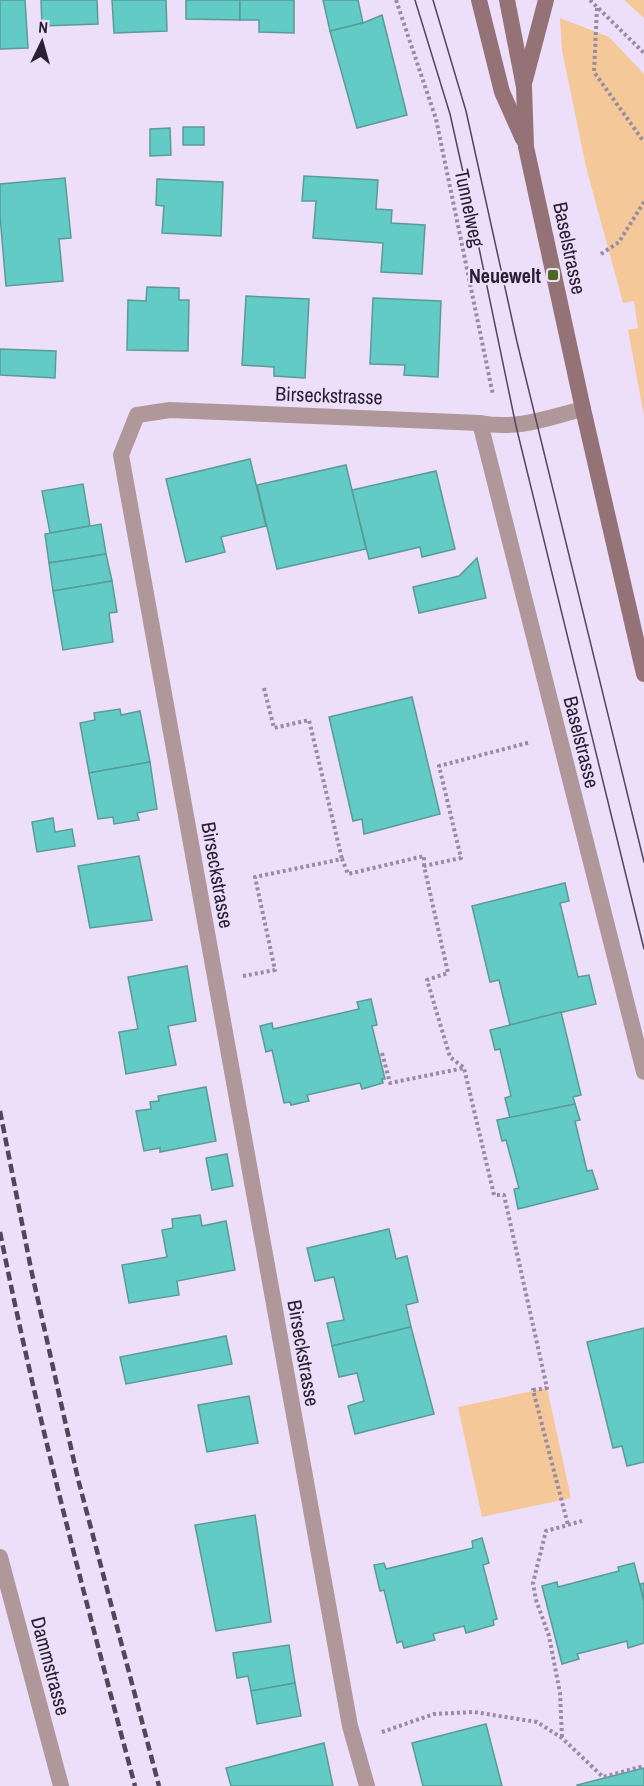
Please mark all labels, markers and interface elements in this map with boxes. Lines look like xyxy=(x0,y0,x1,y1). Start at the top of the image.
north arrow xyxy=(12,12,72,72)
text: N xyxy=(38,16,49,38)
street label: Tunnelweg xyxy=(449,167,491,249)
street label: Baselstrasse xyxy=(547,199,593,297)
place label: Neuewelt xyxy=(469,262,542,289)
marker: Neuewelt xyxy=(546,268,560,282)
street label: Birseckstrasse xyxy=(275,380,383,410)
street label: Baselstrasse xyxy=(558,693,606,791)
street label: Birseckstrasse xyxy=(195,820,241,930)
street label: Birseckstrasse xyxy=(281,1298,327,1408)
street label: Dammstrasse xyxy=(25,1614,77,1718)

